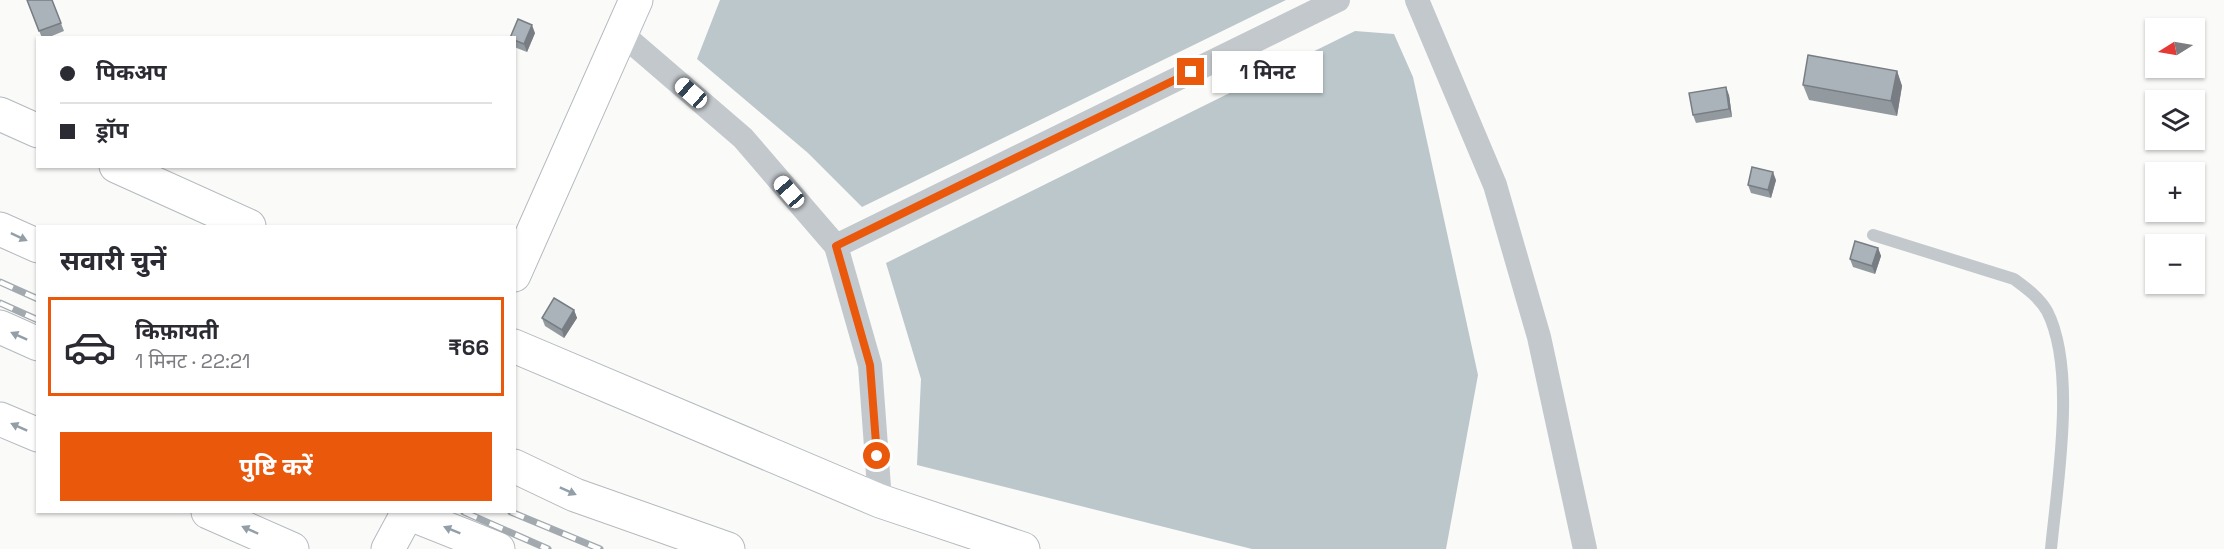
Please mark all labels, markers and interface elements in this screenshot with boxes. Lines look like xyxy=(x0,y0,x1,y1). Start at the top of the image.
north arrow xyxy=(2145,18,2205,78)
map controls xyxy=(2145,18,2205,294)
callout: 1 मिनट xyxy=(1212,51,1323,93)
text: पिकअप xyxy=(96,58,167,86)
route end xyxy=(1177,58,1204,85)
text: 1 मिनट xyxy=(1239,59,1296,85)
car xyxy=(672,74,710,112)
button: layers xyxy=(2145,90,2205,150)
text: ड्रॉप xyxy=(96,116,129,144)
button: + xyxy=(2145,162,2205,222)
car xyxy=(770,173,808,211)
one-way arrow xyxy=(10,233,27,242)
button: − xyxy=(2145,234,2205,294)
text: सवारी चुनें xyxy=(60,243,166,278)
text: किफ़ायती xyxy=(135,317,219,345)
icon: car xyxy=(63,320,117,374)
one-way arrow xyxy=(10,331,27,340)
text: ₹66 xyxy=(448,333,489,361)
text: 1 मिनट · 22:21 xyxy=(135,348,250,374)
one-way arrow xyxy=(9,422,27,432)
button: पुष्टि करें xyxy=(60,432,492,501)
route start xyxy=(863,442,890,469)
one-way arrow xyxy=(559,486,577,496)
one-way arrow xyxy=(442,525,460,535)
one-way arrow xyxy=(242,526,259,535)

